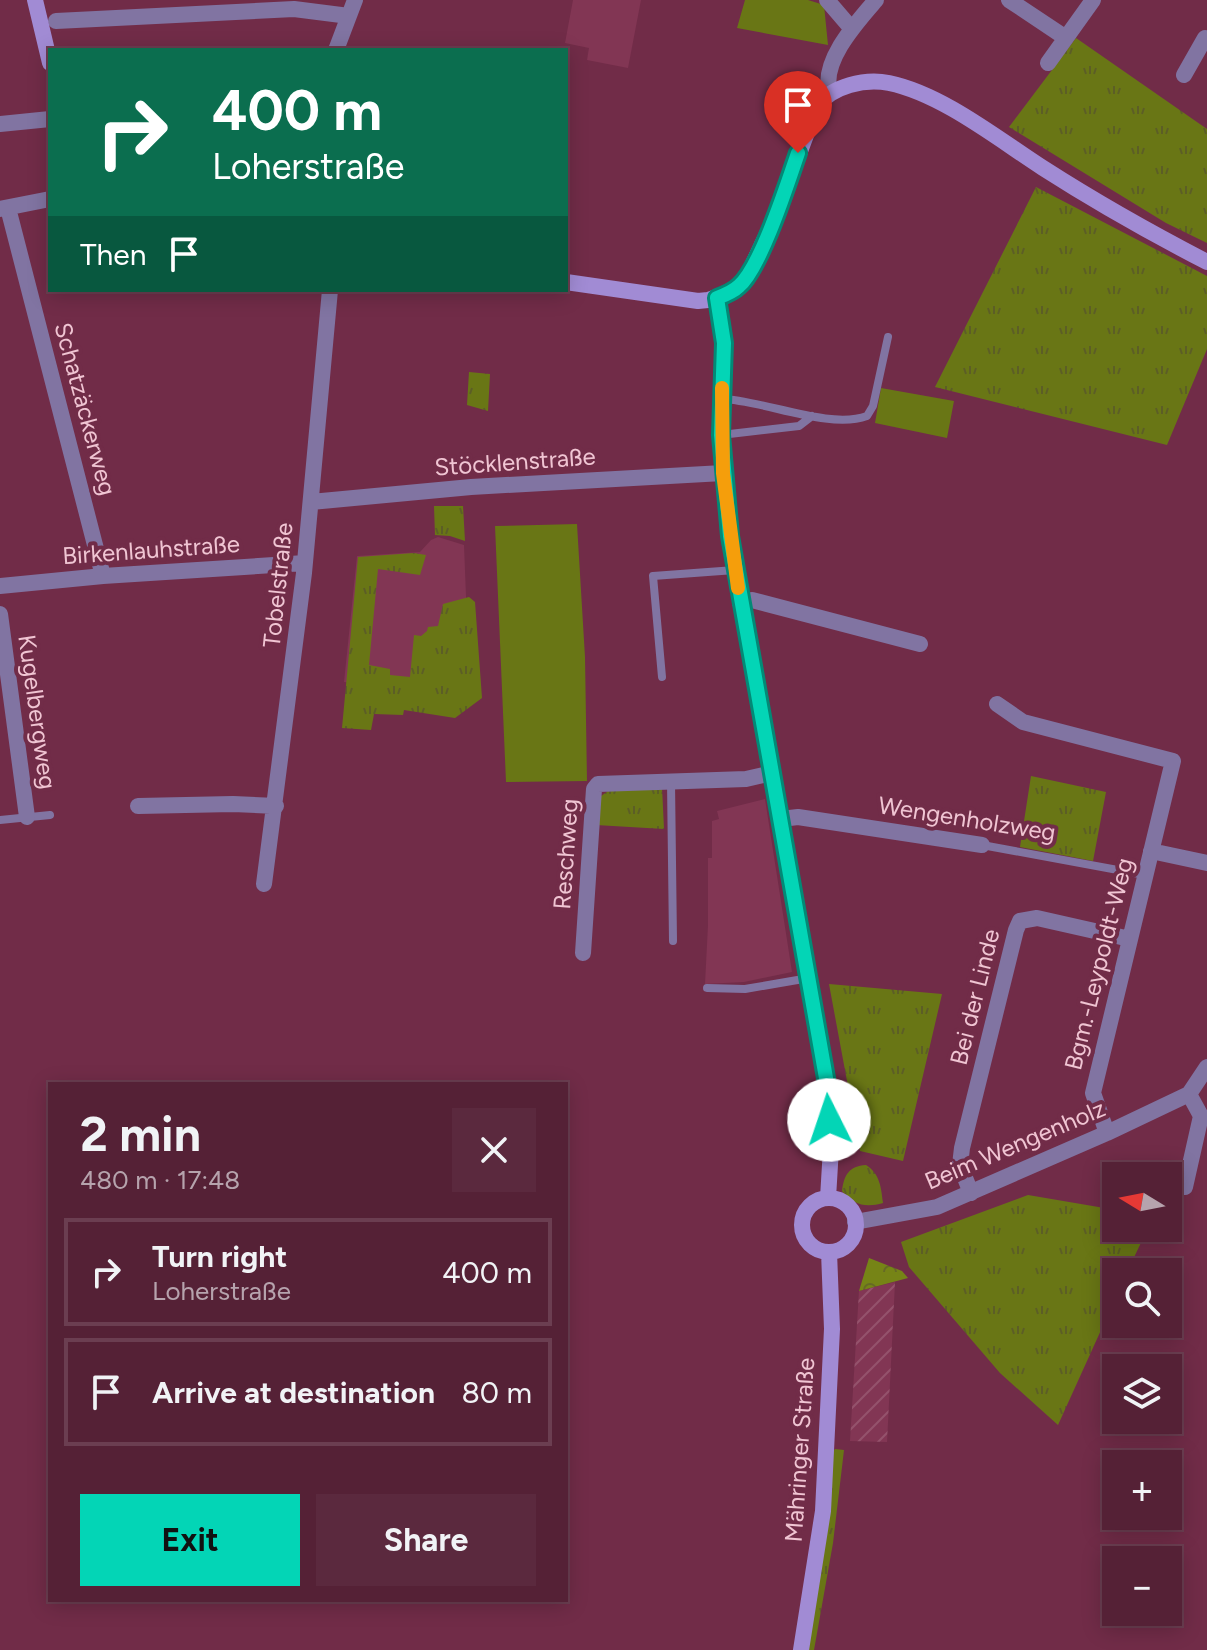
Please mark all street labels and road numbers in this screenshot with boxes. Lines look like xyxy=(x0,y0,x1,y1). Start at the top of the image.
street label: Schatzäckerweg xyxy=(48,319,122,498)
street label: Stöcklenstraße xyxy=(433,441,596,482)
street label: Tobelstraße xyxy=(257,521,298,649)
street label: Birkenlauhstraße xyxy=(61,529,241,570)
street label: Kugelbergweg xyxy=(12,633,63,791)
street label: Wengenholzweg xyxy=(876,790,1058,847)
street label: Reschweg xyxy=(547,797,584,910)
street label: Bgm.-Leypoldt-Weg xyxy=(1058,855,1139,1073)
street label: Bei der Linde xyxy=(944,926,1005,1068)
street label: Beim Wengenholz xyxy=(920,1093,1109,1196)
street label: Mähringer Straße xyxy=(779,1357,820,1543)

